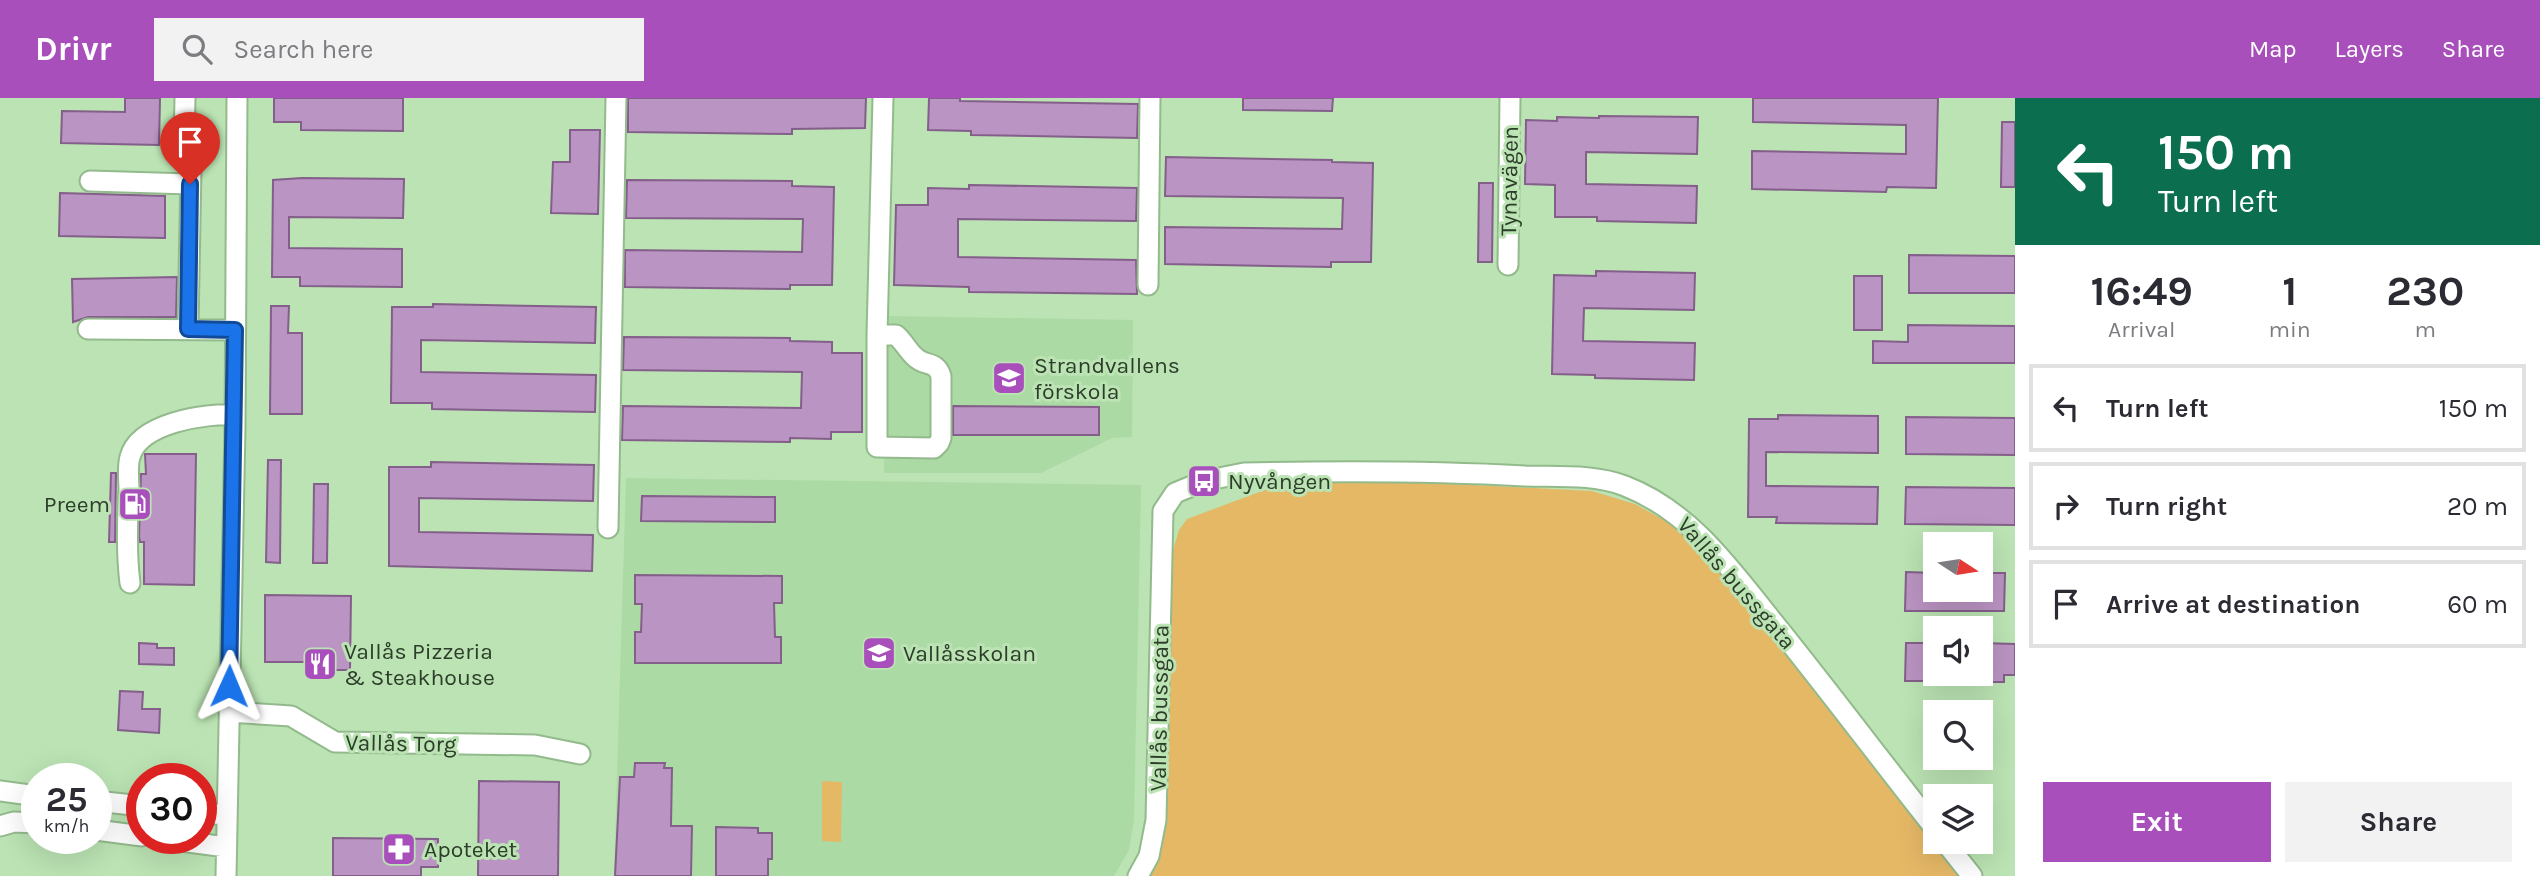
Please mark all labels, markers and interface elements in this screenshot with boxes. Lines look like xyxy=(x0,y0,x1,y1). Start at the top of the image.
search box xyxy=(154,18,644,81)
text: Drivr xyxy=(35,30,112,68)
icon: search xyxy=(178,30,216,68)
text: Search here xyxy=(234,34,373,65)
text: Map xyxy=(2249,35,2297,63)
text: Layers xyxy=(2335,35,2404,63)
text: Share xyxy=(2442,35,2505,63)
pin xyxy=(160,112,220,184)
icon: arrive xyxy=(171,123,209,161)
text: 150 m xyxy=(2158,124,2294,181)
street label: Tynavägen xyxy=(1495,126,1524,236)
icon: left xyxy=(2043,126,2134,217)
text: Turn left xyxy=(2158,183,2278,220)
text: 16:49 xyxy=(2091,266,2193,316)
text: 1 xyxy=(2282,266,2297,316)
text: 230 xyxy=(2386,266,2464,316)
text: Arrival xyxy=(2108,316,2175,343)
text: min xyxy=(2269,316,2311,343)
text: m xyxy=(2415,316,2436,343)
place label: Strandvallens förskola xyxy=(1034,352,1180,405)
school or university icon: Strandvallens förskola xyxy=(990,359,1028,397)
icon: left xyxy=(2047,389,2085,427)
text: Turn left xyxy=(2106,393,2208,424)
text: 150 m xyxy=(2439,393,2508,424)
bus stop icon: Nyvången xyxy=(1185,462,1223,500)
place label: Nyvången xyxy=(1228,468,1331,495)
fuel station icon: Preem xyxy=(116,485,154,523)
icon: right xyxy=(2047,487,2085,525)
place label: Preem xyxy=(44,491,110,518)
text: Turn right xyxy=(2106,491,2227,522)
text: 20 m xyxy=(2447,491,2508,522)
street label: Vallås bussgata xyxy=(1672,512,1801,655)
north arrow xyxy=(1923,532,1993,602)
map controls xyxy=(1923,532,1993,854)
icon: arrive xyxy=(2047,585,2085,623)
text: Arrive at destination xyxy=(2106,589,2360,620)
text: 60 m xyxy=(2447,589,2508,620)
button: sound xyxy=(1923,616,1993,686)
street label: Vallås bussgata xyxy=(1145,624,1174,792)
school or university icon: Vallåsskolan xyxy=(860,634,898,672)
place label: Vallås Pizzeria & Steakhouse xyxy=(344,638,495,691)
place label: Vallåsskolan xyxy=(903,640,1036,667)
restaurant icon: Vallås Pizzeria & Steakhouse xyxy=(301,645,339,683)
position arrow xyxy=(192,649,266,723)
button: search xyxy=(1923,700,1993,770)
street label: Vallås Torg xyxy=(345,729,457,758)
speed limit sign: 30 xyxy=(126,763,217,854)
text: 25 xyxy=(46,779,87,820)
button: Exit xyxy=(2043,782,2271,862)
button: Share xyxy=(2285,782,2512,862)
button: layers xyxy=(1923,784,1993,854)
text: km/h xyxy=(44,815,89,837)
pharmacy icon: Apoteket xyxy=(380,830,418,868)
place label: Apoteket xyxy=(424,836,517,863)

